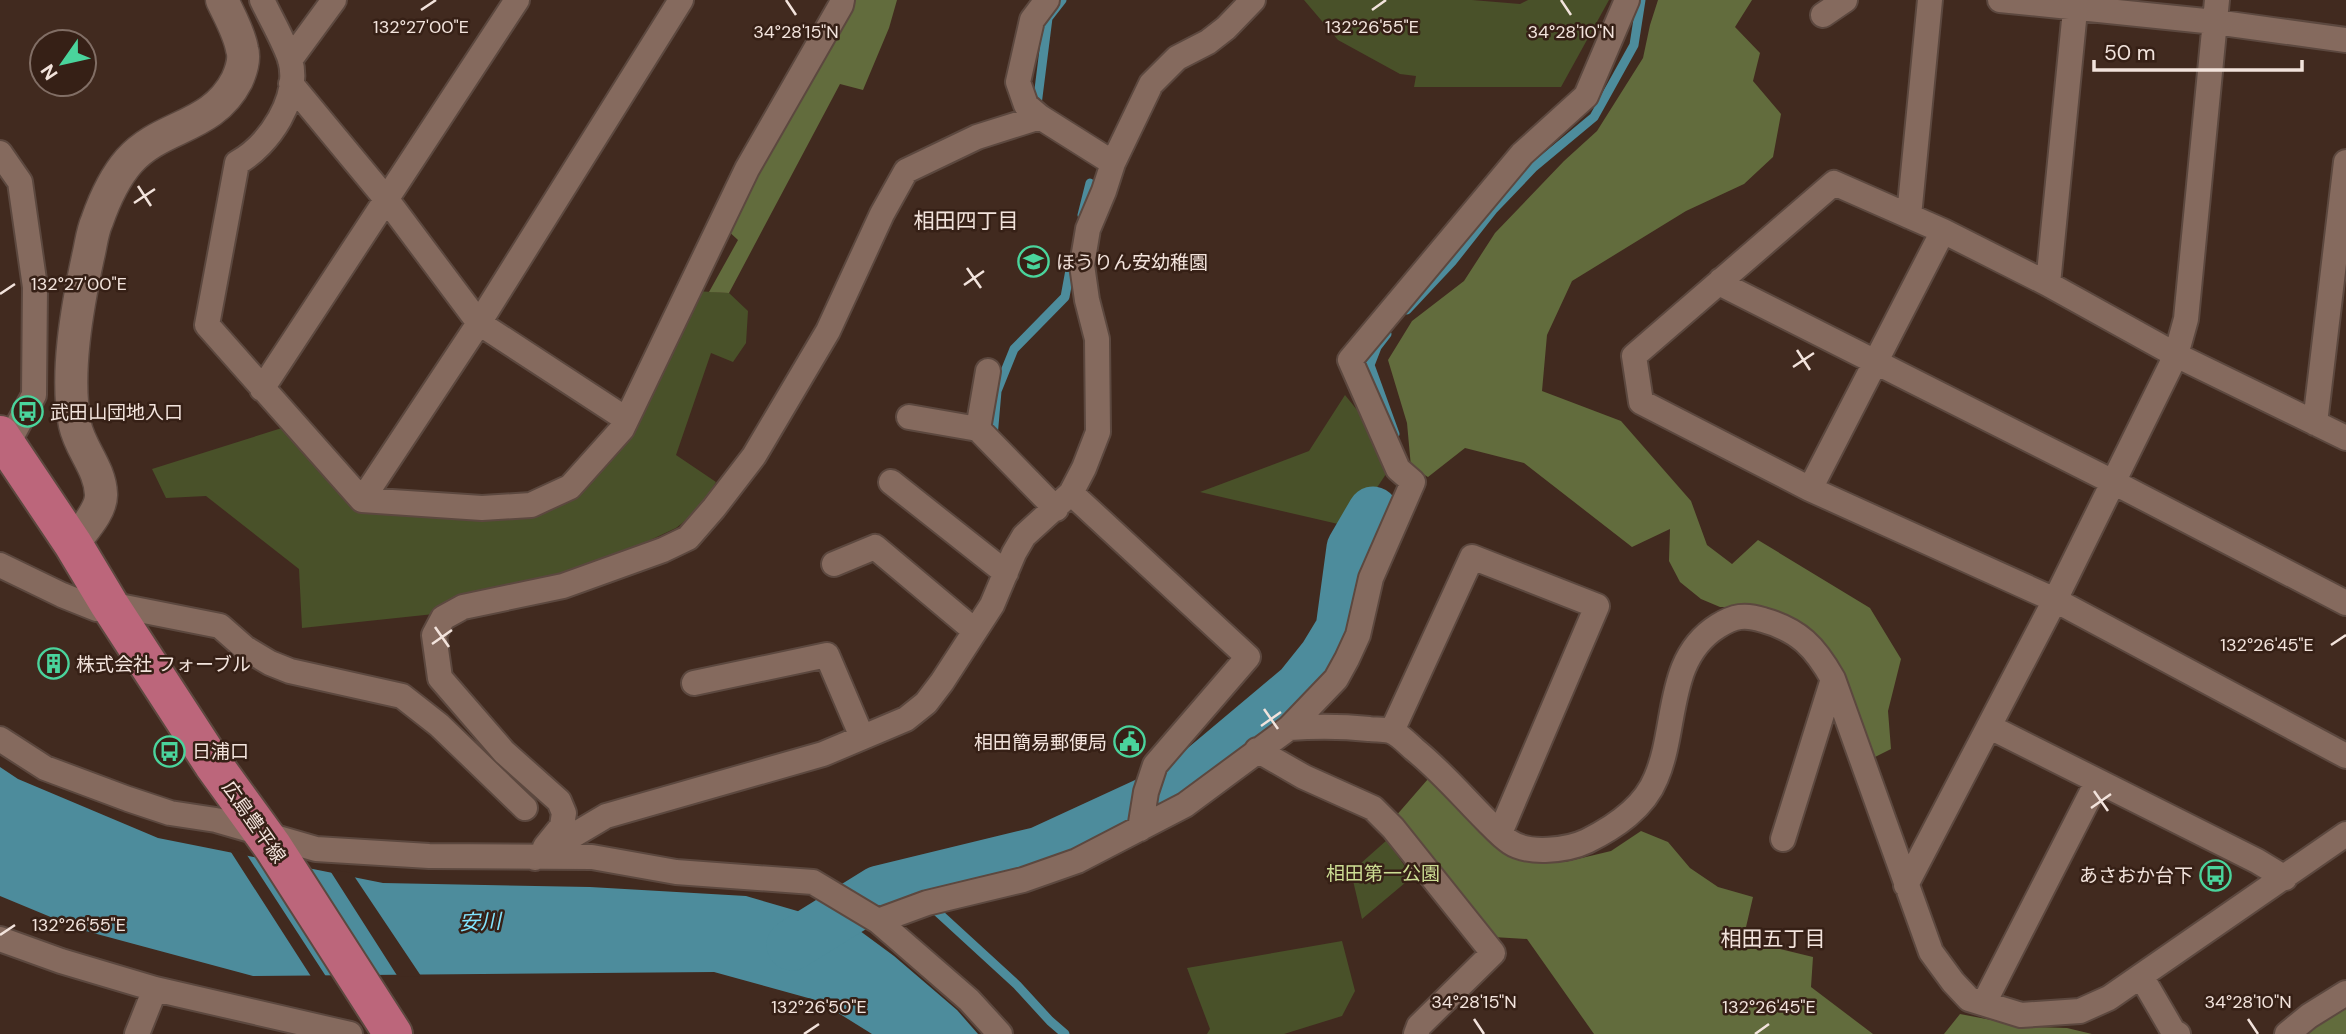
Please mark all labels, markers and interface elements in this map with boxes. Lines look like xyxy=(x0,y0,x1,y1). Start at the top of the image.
text: 132°27'00"E xyxy=(373,15,469,39)
text: 132°26'55"E xyxy=(1325,15,1419,39)
text: 34°28'15"N xyxy=(753,20,839,44)
text: 34°28'10"N xyxy=(1527,20,1615,44)
north arrow xyxy=(28,28,98,98)
scale bar xyxy=(2094,28,2302,72)
text: 50 m xyxy=(2104,39,2155,67)
text: N xyxy=(35,59,64,85)
district label: 相田四丁目 xyxy=(914,207,1019,235)
school or university icon: ほうりん安幼稚園 xyxy=(1016,245,1050,279)
place label: ほうりん安幼稚園 xyxy=(1056,250,1208,275)
text: 132°27'00"E xyxy=(31,272,127,296)
bus stop icon: 武田山団地入口 xyxy=(10,395,44,429)
place label: 武田山団地入口 xyxy=(50,400,183,425)
text: 132°26'45"E xyxy=(2220,633,2314,657)
building icon: 株式会社 フォーブル xyxy=(36,647,70,681)
place label: 株式会社 フォーブル xyxy=(76,652,251,677)
public building icon: 相田簡易郵便局 xyxy=(1113,725,1147,759)
place label: 相田簡易郵便局 xyxy=(974,730,1107,755)
bus stop icon: 日浦口 xyxy=(152,734,186,768)
place label: 日浦口 xyxy=(192,739,249,764)
street label: 広島豊平線 xyxy=(217,776,291,868)
bus stop icon: あさおか台下 xyxy=(2199,858,2233,892)
park label: 相田第一公園 xyxy=(1326,861,1440,886)
place label: あさおか台下 xyxy=(2079,863,2193,888)
water label: 安川 xyxy=(459,907,503,937)
text: 132°26'55"E xyxy=(32,913,126,937)
district label: 相田五丁目 xyxy=(1721,925,1826,953)
text: 34°28'15"N xyxy=(1431,990,1517,1014)
text: 34°28'10"N xyxy=(2204,990,2292,1014)
text: 132°26'50"E xyxy=(771,995,867,1019)
text: 132°26'45"E xyxy=(1722,995,1816,1019)

